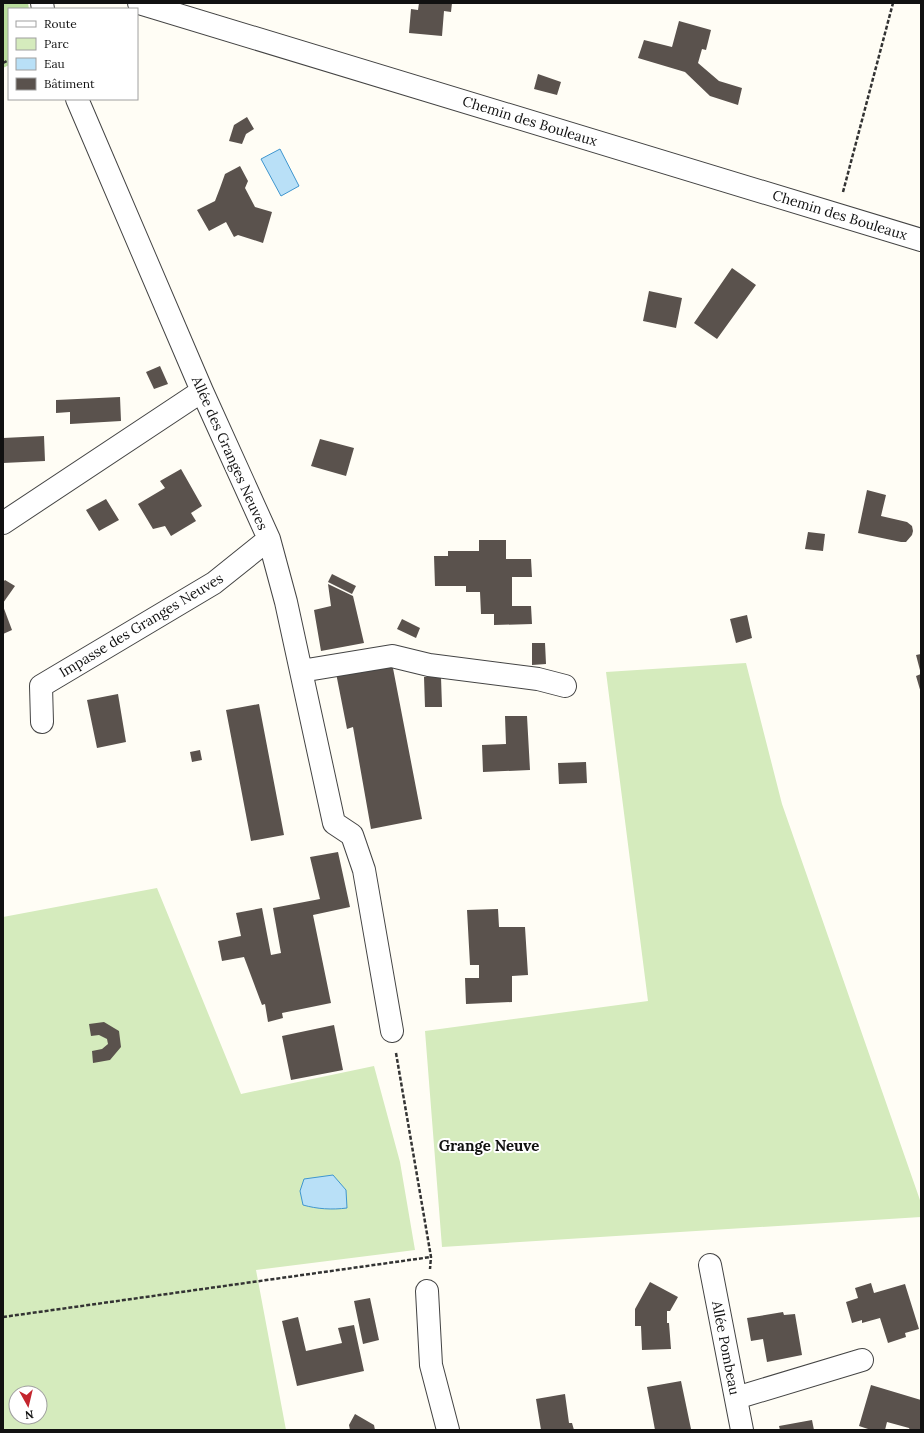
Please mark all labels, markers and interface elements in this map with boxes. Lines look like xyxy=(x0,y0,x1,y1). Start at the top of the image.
legend xyxy=(8,8,138,100)
text: Route xyxy=(44,16,77,31)
text: Parc xyxy=(44,36,69,51)
text: Eau xyxy=(44,56,65,71)
text: Bâtiment xyxy=(44,76,95,91)
street label: Chemin des Bouleaux xyxy=(460,92,600,150)
street label: Chemin des Bouleaux xyxy=(770,186,910,244)
street label: Allée des Granges Neuves xyxy=(188,372,272,533)
street label: Impasse des Granges Neuves xyxy=(56,569,226,681)
district label: Grange Neuve xyxy=(439,1136,539,1155)
street label: Allée Pombeau xyxy=(708,1298,744,1397)
north arrow xyxy=(8,1385,48,1425)
text: N xyxy=(24,1407,35,1422)

